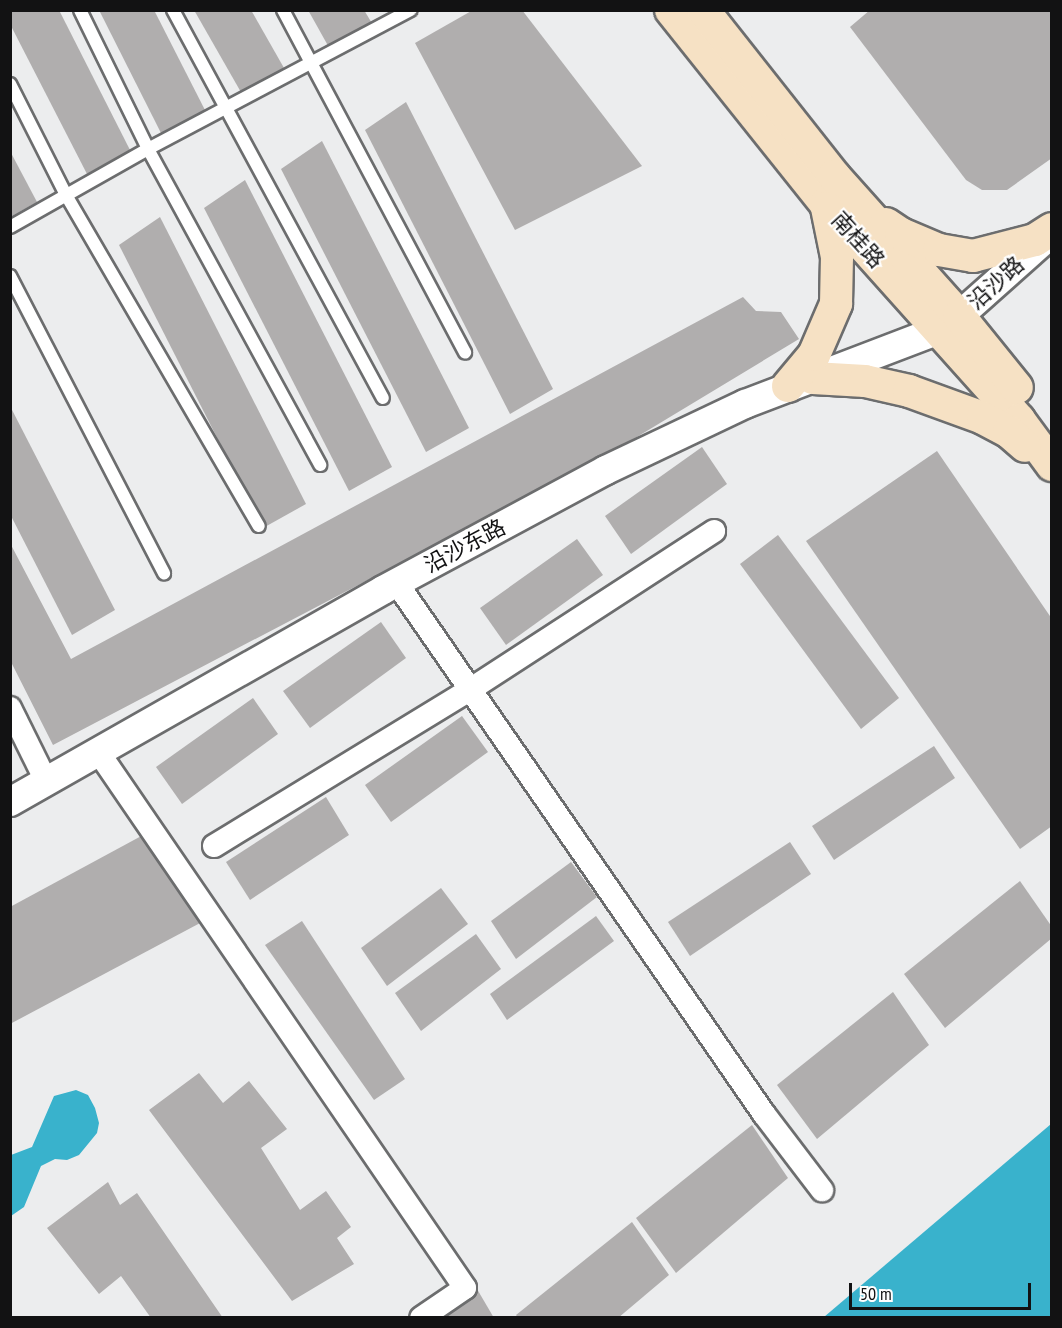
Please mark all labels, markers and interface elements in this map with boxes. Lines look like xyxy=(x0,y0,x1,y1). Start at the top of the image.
street label: 南桂路 xyxy=(826,207,890,273)
street label: 沿沙路 xyxy=(963,251,1029,315)
street label: 沿沙东路 xyxy=(420,514,510,578)
scale bar xyxy=(852,1271,1034,1309)
text: 50 m xyxy=(860,1282,892,1305)

